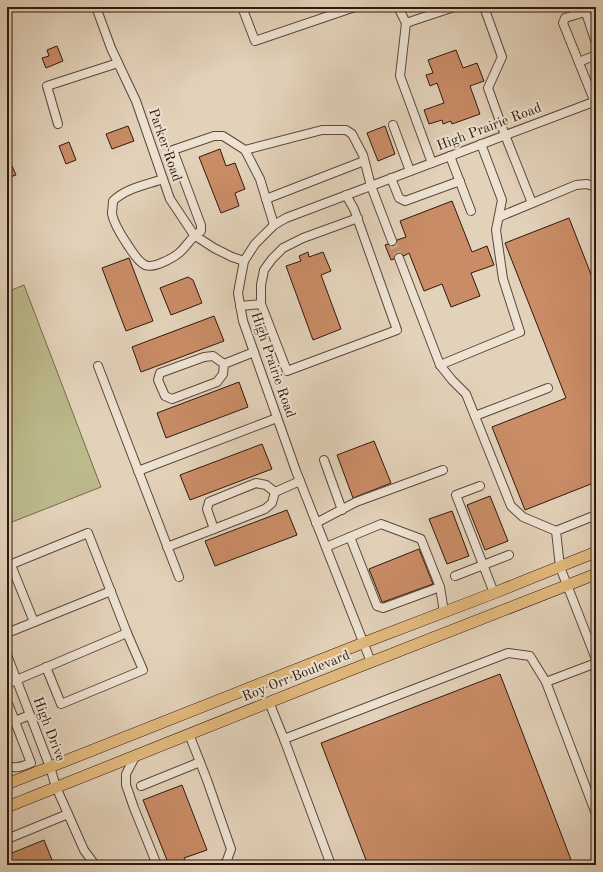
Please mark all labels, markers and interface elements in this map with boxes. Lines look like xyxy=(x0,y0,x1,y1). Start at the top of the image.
street label: High Prairie Road xyxy=(435,101,543,153)
street label: Parker Road xyxy=(146,107,184,183)
street label: High Prairie Road xyxy=(248,310,298,420)
street label: Roy Orr Boulevard xyxy=(240,648,352,704)
street label: High Drive xyxy=(30,695,68,763)

